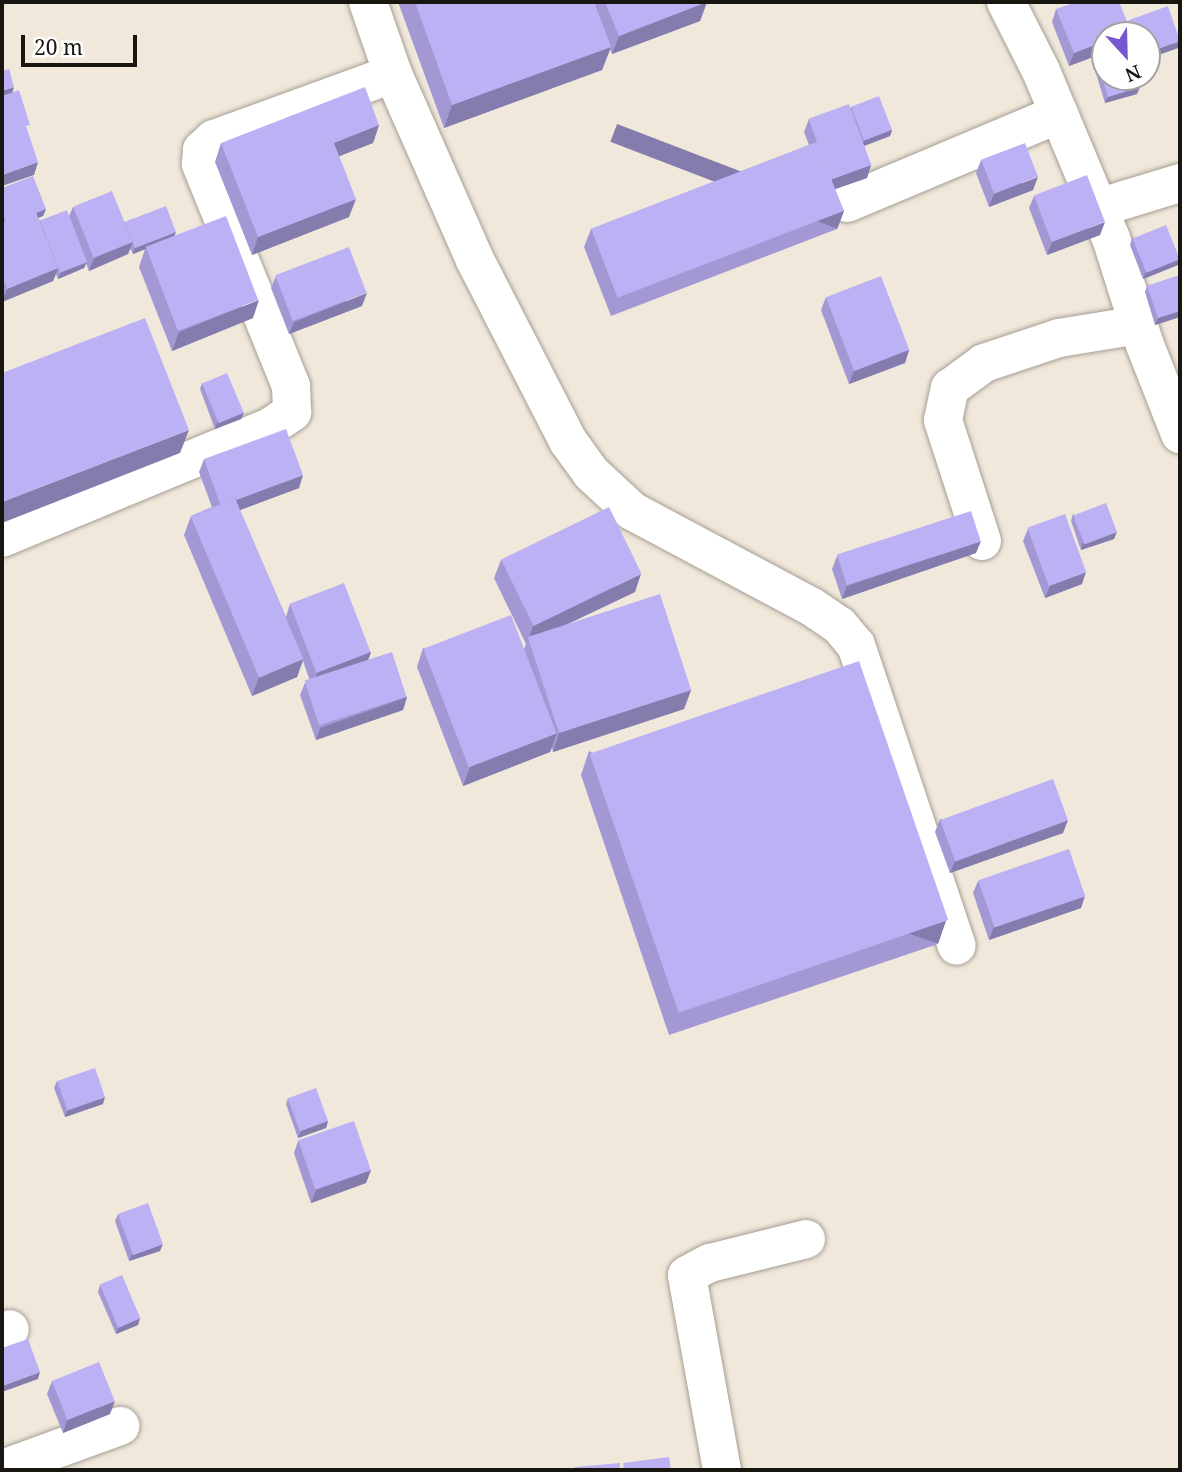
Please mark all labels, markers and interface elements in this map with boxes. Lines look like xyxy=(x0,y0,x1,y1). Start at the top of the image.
scale bar xyxy=(24,21,140,65)
north arrow xyxy=(1091,21,1161,91)
text: 20 m xyxy=(34,33,83,61)
text: N xyxy=(1121,59,1145,88)

